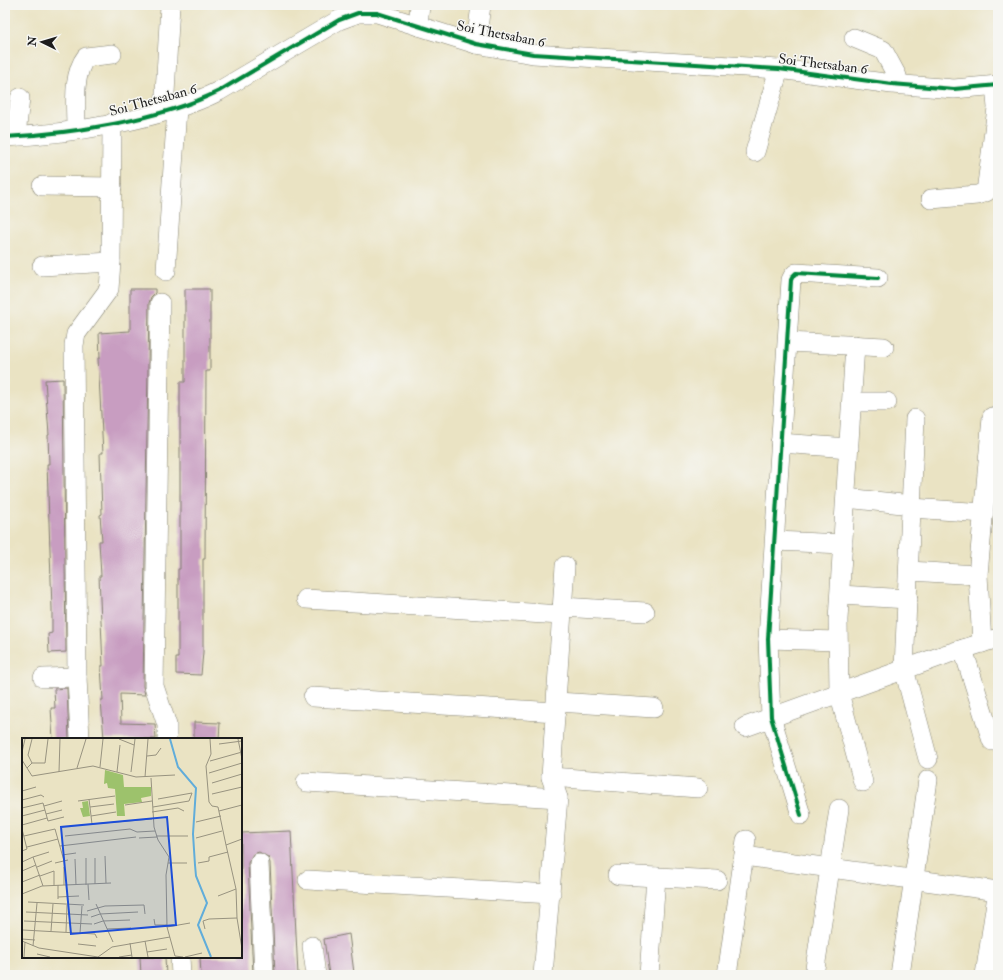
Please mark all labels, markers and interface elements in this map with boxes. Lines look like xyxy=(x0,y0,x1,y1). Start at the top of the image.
street label: Soi Thetsaban 6 xyxy=(455,17,548,51)
north arrow xyxy=(22,22,62,62)
text: N xyxy=(26,35,40,48)
street label: Soi Thetsaban 6 xyxy=(777,50,869,78)
street label: Soi Thetsaban 6 xyxy=(107,80,199,120)
inset map xyxy=(22,738,242,958)

